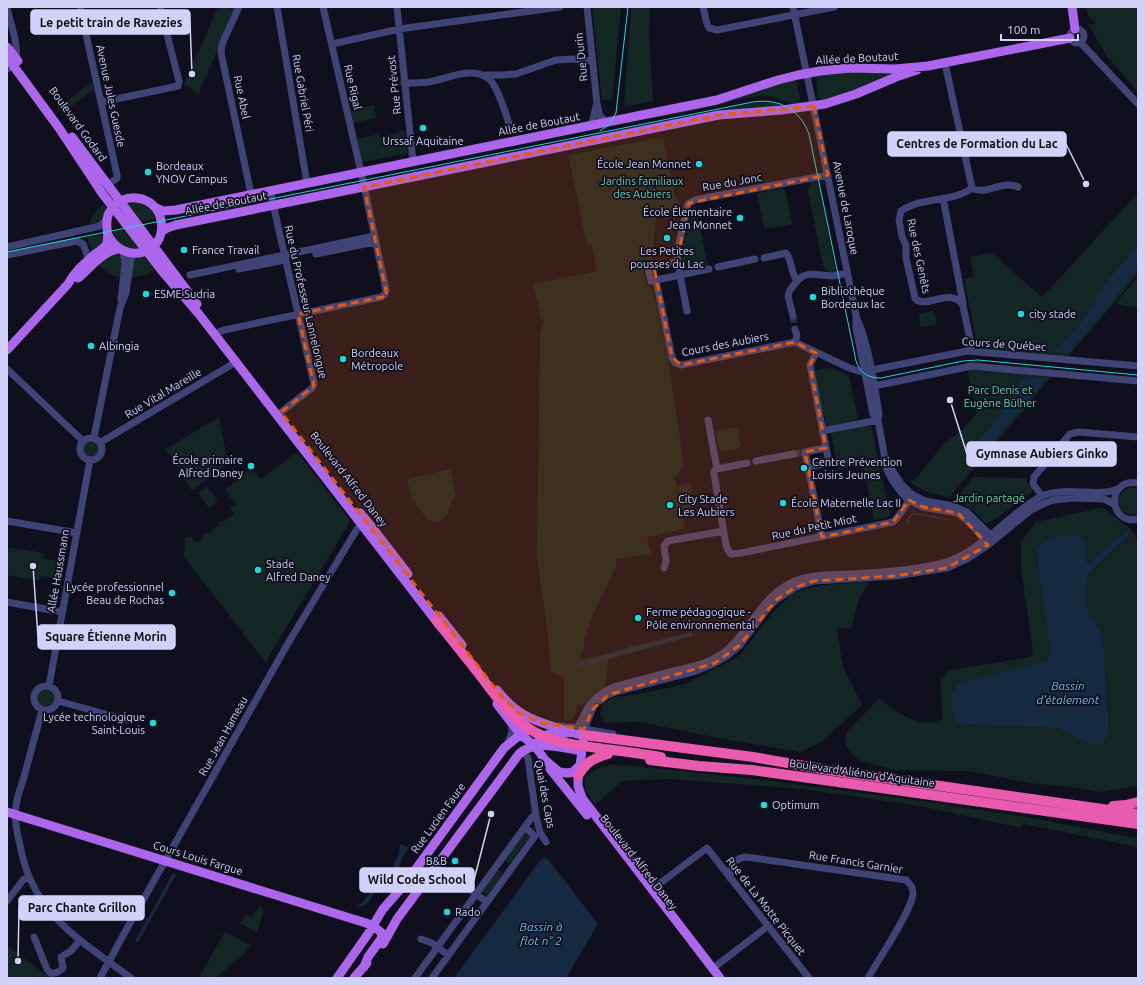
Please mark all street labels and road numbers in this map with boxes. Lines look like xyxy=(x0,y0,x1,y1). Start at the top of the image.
street label: Rue Durin xyxy=(572,32,590,82)
street label: Avenue Jules Guesde xyxy=(94,44,128,148)
street label: Allée de Boutaut xyxy=(815,50,899,66)
street label: Rue Gabriel Péri xyxy=(290,53,316,133)
street label: Rue Prévost xyxy=(385,54,403,115)
street label: Rue Rigal xyxy=(342,63,364,111)
street label: Rue Abel xyxy=(232,74,252,120)
street label: Boulevard Godard xyxy=(47,84,109,164)
street label: Allée de Boutaut xyxy=(497,110,581,138)
street label: Avenue de Laroque xyxy=(831,160,861,256)
street label: Rue du Jonc xyxy=(701,171,763,193)
street label: Allée de Boutaut xyxy=(184,189,268,217)
street label: Rue des Genêts xyxy=(905,217,933,295)
street label: Rue du Professeur Lannelongue xyxy=(282,224,330,380)
street label: Cours des Aubiers xyxy=(681,330,770,358)
street label: Cours de Québec xyxy=(961,335,1047,353)
street label: Rue Vital Mareille xyxy=(123,365,203,421)
street label: Boulevard Alfred Daney xyxy=(308,429,390,529)
street label: Rue du Petit Miot xyxy=(771,512,858,542)
street label: Allée Haussmann xyxy=(45,528,71,614)
street label: Rue Jean Hameau xyxy=(196,694,250,778)
street label: Boulevard Aliénor d'Aquitaine xyxy=(788,757,936,789)
street label: Quai des Caps xyxy=(533,759,558,829)
street label: Rue Lucien Faure xyxy=(409,781,467,855)
street label: Boulevard Alfred Daney xyxy=(598,812,680,912)
street label: Cours Louis Fargue xyxy=(152,839,244,877)
street label: Rue Francis Garnier xyxy=(808,849,905,875)
street label: Rue de La Motte Picquet xyxy=(724,855,808,958)

